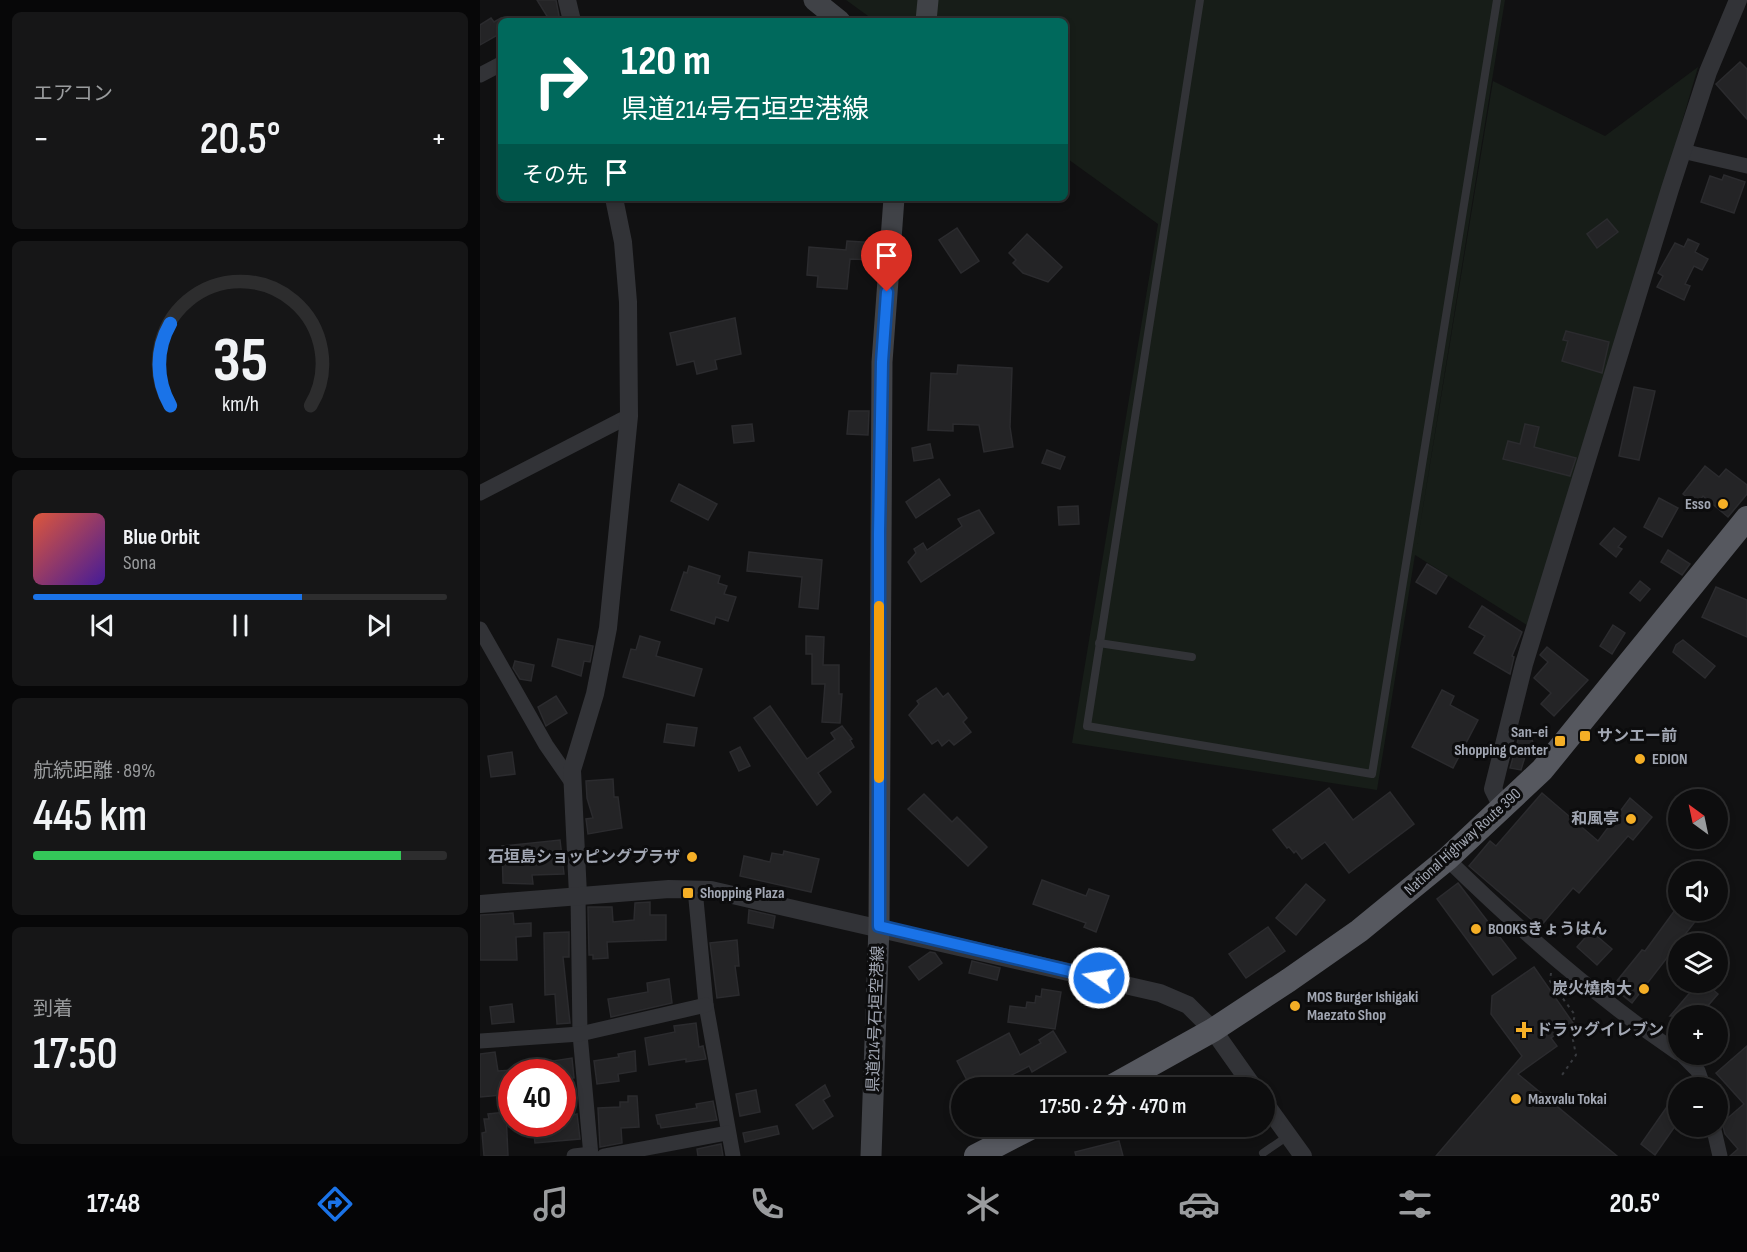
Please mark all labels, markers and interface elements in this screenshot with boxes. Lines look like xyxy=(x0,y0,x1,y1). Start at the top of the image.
text: 120 m xyxy=(621,36,711,87)
icon: right xyxy=(522,42,600,120)
text: エアコン xyxy=(33,82,113,106)
text: 県道214号石垣空港線 xyxy=(621,94,869,126)
text: 20.5° xyxy=(199,112,281,167)
text: − xyxy=(33,119,49,159)
text: + xyxy=(431,119,447,159)
icon: arrive xyxy=(600,156,633,189)
text: その先 xyxy=(522,162,588,189)
pin xyxy=(861,230,912,292)
icon: arrive xyxy=(870,239,903,272)
text: 35 xyxy=(212,324,268,399)
text: km/h xyxy=(221,393,259,418)
place label: Esso xyxy=(1685,495,1711,514)
marker: Esso xyxy=(1716,497,1730,511)
text: Blue Orbit xyxy=(123,524,200,551)
text: Sona xyxy=(123,551,156,575)
icon: previous xyxy=(86,609,119,642)
icon: pause xyxy=(224,609,257,642)
icon: next xyxy=(362,609,395,642)
place label: San-ei Shopping Center xyxy=(1454,723,1548,760)
place label: サンエー前 xyxy=(1597,727,1677,746)
marker: サンエー前 xyxy=(1578,729,1592,743)
marker: San-ei Shopping Center xyxy=(1553,734,1567,748)
place label: EDION xyxy=(1652,750,1688,769)
marker: EDION xyxy=(1633,752,1647,766)
text: 航続距離 · 89% xyxy=(33,759,155,783)
street label: National Highway Route 390 xyxy=(1401,785,1525,899)
text: 445 km xyxy=(33,789,147,844)
north arrow xyxy=(1668,789,1728,849)
map controls xyxy=(1668,789,1728,1137)
place label: 和風亭 xyxy=(1571,810,1619,829)
marker: 和風亭 xyxy=(1624,812,1638,826)
place label: 石垣島ショッピングプラザ xyxy=(488,847,680,867)
marker: 石垣島ショッピングプラザ xyxy=(685,850,699,864)
button: sound xyxy=(1668,861,1728,921)
place label: Shopping Plaza xyxy=(700,884,784,903)
marker: Shopping Plaza xyxy=(681,886,695,900)
place label: BOOKSきょうはん xyxy=(1488,920,1607,939)
marker: BOOKSきょうはん xyxy=(1469,922,1483,936)
button: layers xyxy=(1668,933,1728,993)
street label: 県道214号石垣空港線 xyxy=(864,945,888,1093)
position arrow xyxy=(1067,946,1131,1010)
place label: 炭火燒肉大 xyxy=(1552,980,1632,999)
marker: 炭火燒肉大 xyxy=(1637,982,1651,996)
place label: MOS Burger Ishigaki Maezato Shop xyxy=(1307,988,1418,1025)
text: 到着 xyxy=(33,997,73,1021)
marker: MOS Burger Ishigaki Maezato Shop xyxy=(1288,999,1302,1013)
button: + xyxy=(1668,1005,1728,1065)
place label: ドラッグイレブン xyxy=(1536,1020,1664,1040)
marker: ドラッグイレブン xyxy=(1517,1023,1531,1037)
text: 17:50 xyxy=(33,1027,118,1082)
speed limit sign: 40 xyxy=(498,1059,576,1137)
button: − xyxy=(1668,1077,1728,1137)
place label: Maxvalu Tokai xyxy=(1528,1090,1607,1109)
marker: Maxvalu Tokai xyxy=(1509,1092,1523,1106)
text: 17:50 · 2 分 · 470 m xyxy=(1040,1093,1186,1120)
icon: directions xyxy=(314,1183,356,1225)
icon: music xyxy=(530,1183,572,1225)
icon: phone xyxy=(746,1183,788,1225)
icon: climate xyxy=(962,1183,1004,1225)
icon: car xyxy=(1178,1183,1220,1225)
icon: filters xyxy=(1394,1183,1436,1225)
text: 17:48 xyxy=(87,1188,140,1220)
text: 20.5° xyxy=(1609,1188,1660,1220)

